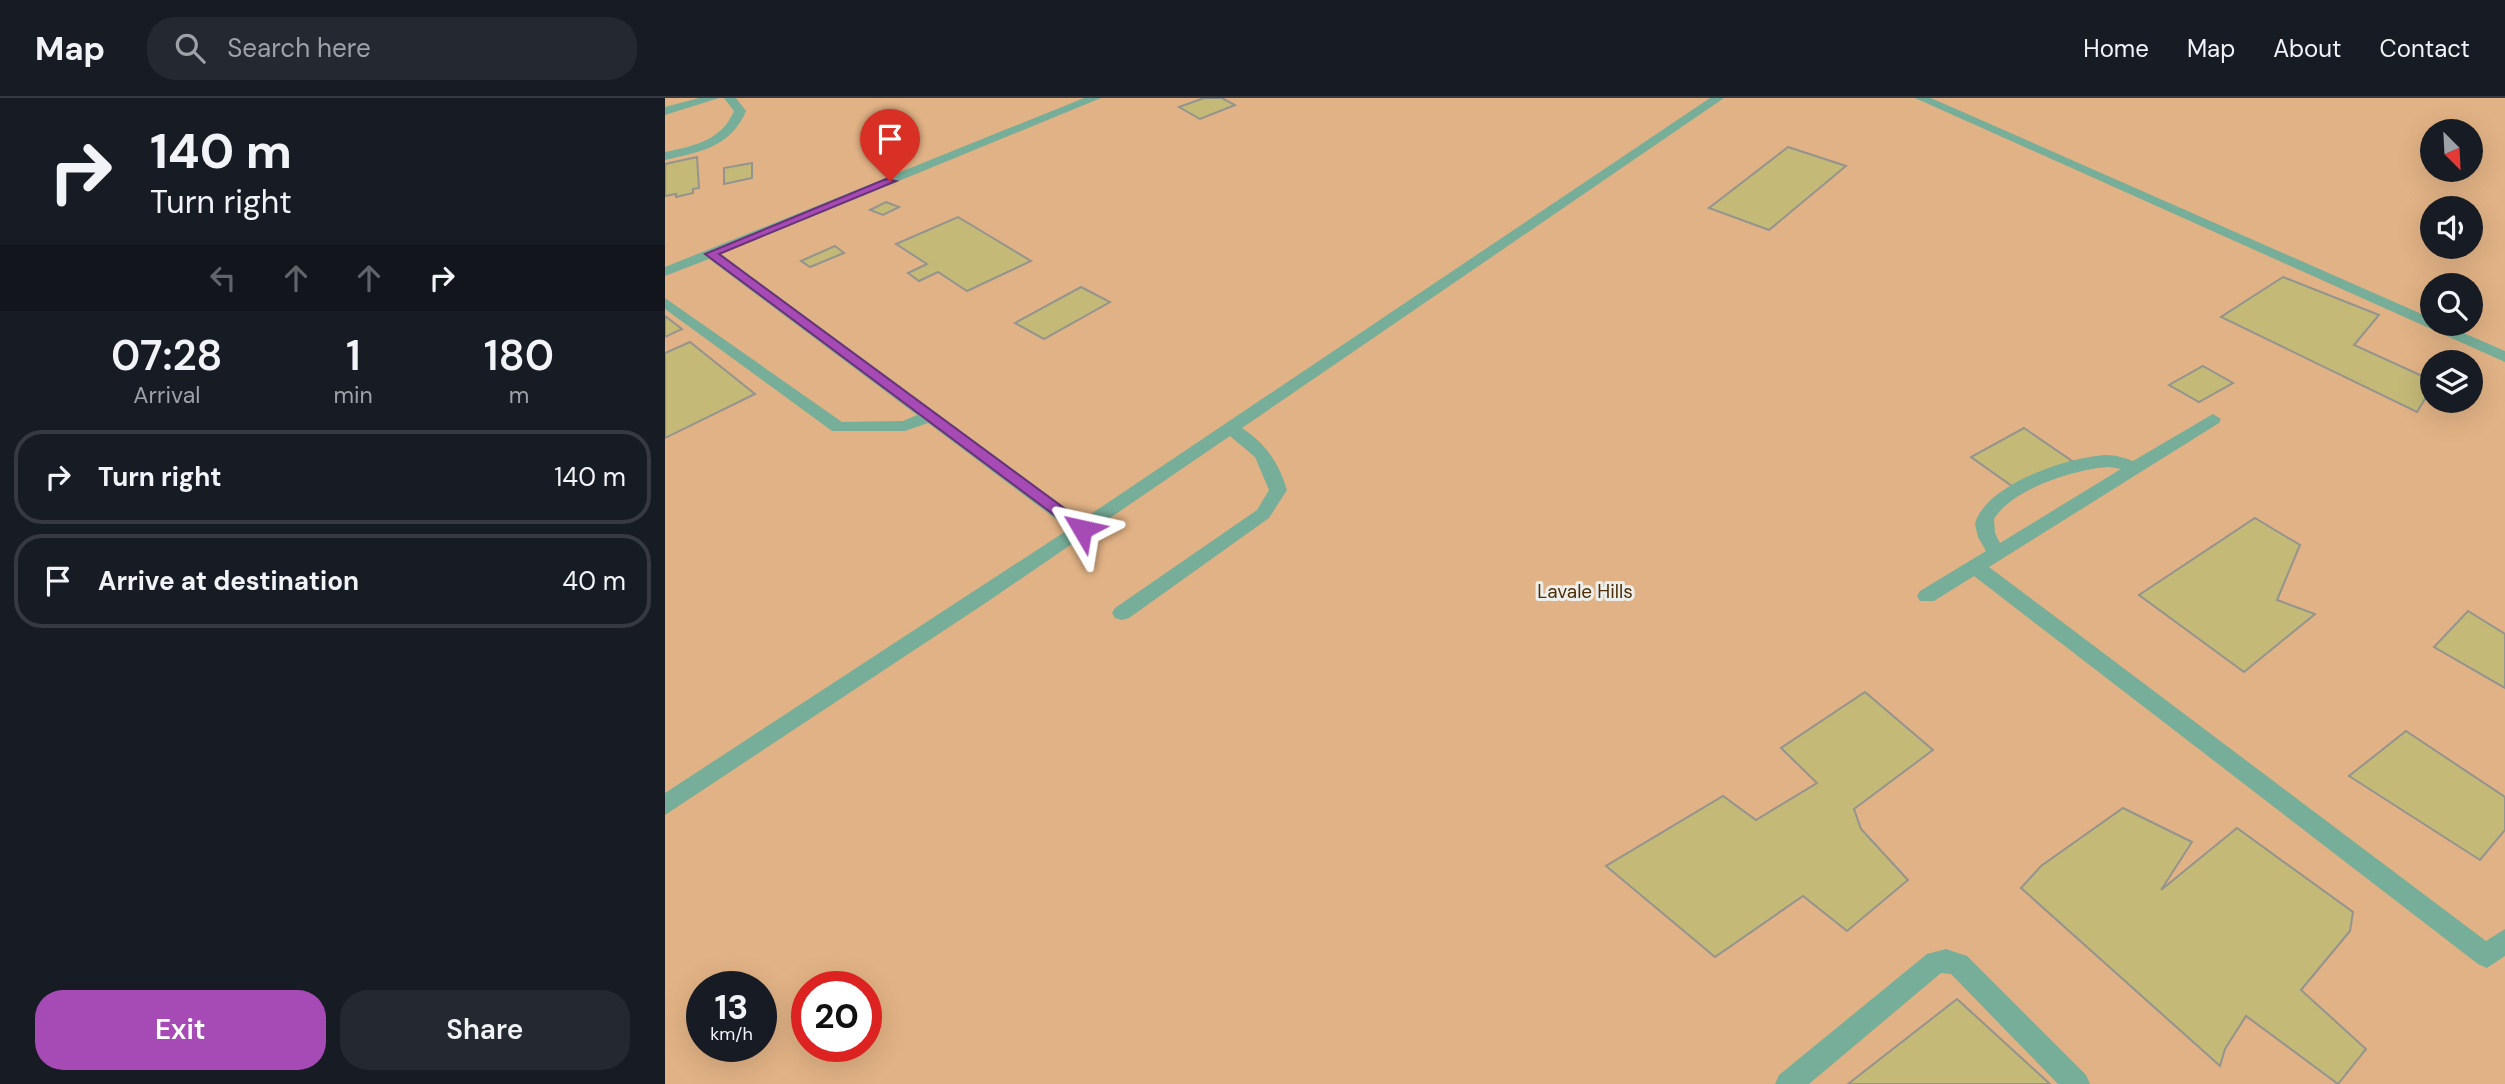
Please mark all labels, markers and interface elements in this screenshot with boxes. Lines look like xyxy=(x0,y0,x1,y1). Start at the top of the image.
search box xyxy=(147,17,637,80)
text: Map xyxy=(35,27,105,70)
icon: search xyxy=(171,29,209,67)
text: Search here xyxy=(227,31,371,65)
text: Home xyxy=(2083,33,2149,64)
text: Map xyxy=(2187,33,2235,64)
text: About xyxy=(2273,33,2342,64)
text: Contact xyxy=(2380,33,2470,64)
pin xyxy=(860,109,920,181)
text: 140 m xyxy=(150,119,292,183)
north arrow xyxy=(2420,119,2483,182)
map controls xyxy=(2420,119,2483,413)
icon: arrive xyxy=(871,120,909,158)
icon: right xyxy=(35,126,126,217)
text: Turn right xyxy=(150,181,292,223)
button: sound xyxy=(2420,196,2483,259)
icon: left xyxy=(204,259,242,297)
icon: ahead xyxy=(277,259,315,297)
icon: ahead xyxy=(350,259,388,297)
icon: right xyxy=(423,259,461,297)
button: search xyxy=(2420,273,2483,336)
text: 07:28 xyxy=(111,328,223,383)
text: 1 xyxy=(346,328,361,383)
text: 180 xyxy=(484,328,554,383)
button: layers xyxy=(2420,350,2483,413)
text: Arrival xyxy=(133,380,200,410)
text: min xyxy=(334,380,373,410)
text: m xyxy=(509,380,529,410)
icon: right xyxy=(39,458,77,496)
text: Turn right xyxy=(98,460,222,494)
text: 140 m xyxy=(554,460,626,494)
position arrow xyxy=(1045,492,1119,566)
icon: arrive xyxy=(39,562,77,600)
text: Arrive at destination xyxy=(98,564,359,598)
text: 40 m xyxy=(562,564,626,598)
park label: Lavale Hills xyxy=(1537,579,1633,604)
speed limit sign: 20 xyxy=(791,971,882,1062)
text: 13 xyxy=(715,984,748,1030)
button: Exit xyxy=(35,990,326,1070)
button: Share xyxy=(340,990,630,1070)
text: km/h xyxy=(710,1022,753,1046)

